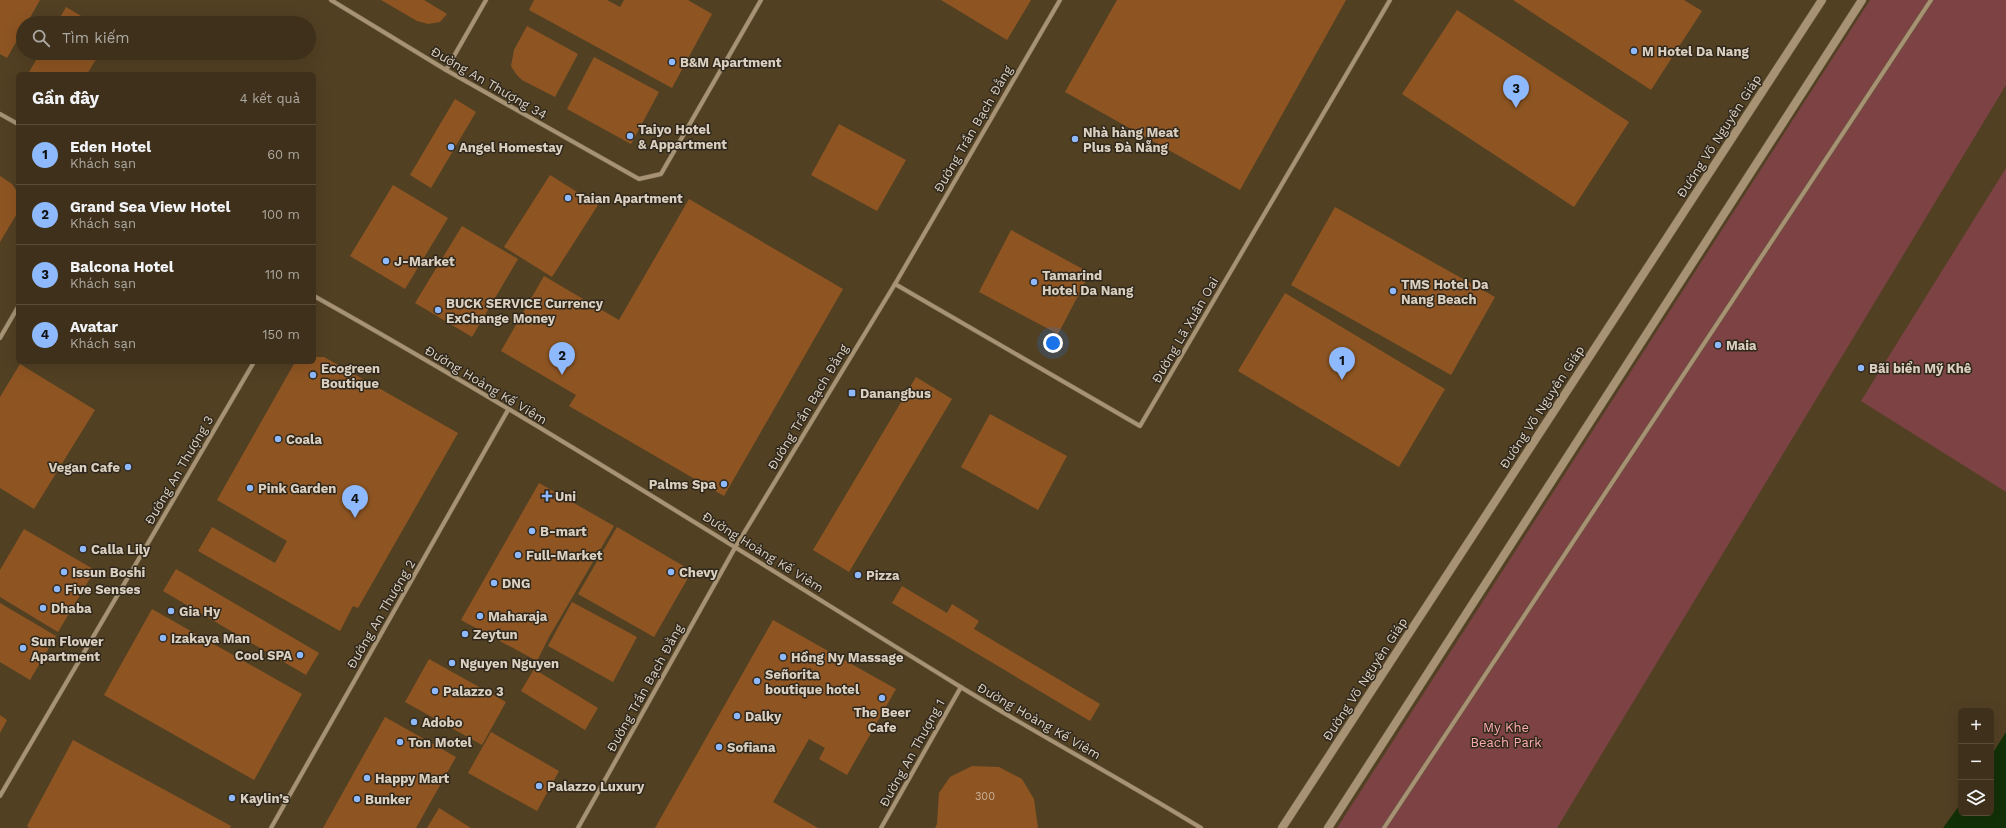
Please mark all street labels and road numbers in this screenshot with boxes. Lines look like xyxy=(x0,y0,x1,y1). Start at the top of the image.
street label: Đường An Thượng 34 xyxy=(428,44,550,122)
street label: Đường Trần Bạch Đằng xyxy=(931,63,1016,195)
street label: Đường Võ Nguyên Giáp xyxy=(1674,72,1764,200)
street label: Đường Lã Xuân Oai xyxy=(1149,274,1221,386)
street label: Đường Trần Bạch Đằng xyxy=(765,341,852,473)
street label: Đường Hoàng Kế Viêm xyxy=(422,343,550,427)
street label: Đường Võ Nguyên Giáp xyxy=(1497,343,1587,471)
street label: Đường An Thượng 3 xyxy=(142,413,216,527)
street label: Đường Hoàng Kế Viêm xyxy=(700,509,826,595)
street label: Đường An Thượng 2 xyxy=(344,557,418,671)
street label: Đường Võ Nguyên Giáp xyxy=(1320,615,1410,743)
street label: Đường Trần Bạch Đằng xyxy=(604,621,686,755)
street label: Đường Hoàng Kế Viêm xyxy=(975,679,1103,763)
street label: Đường An Thượng 1 xyxy=(876,697,948,809)

